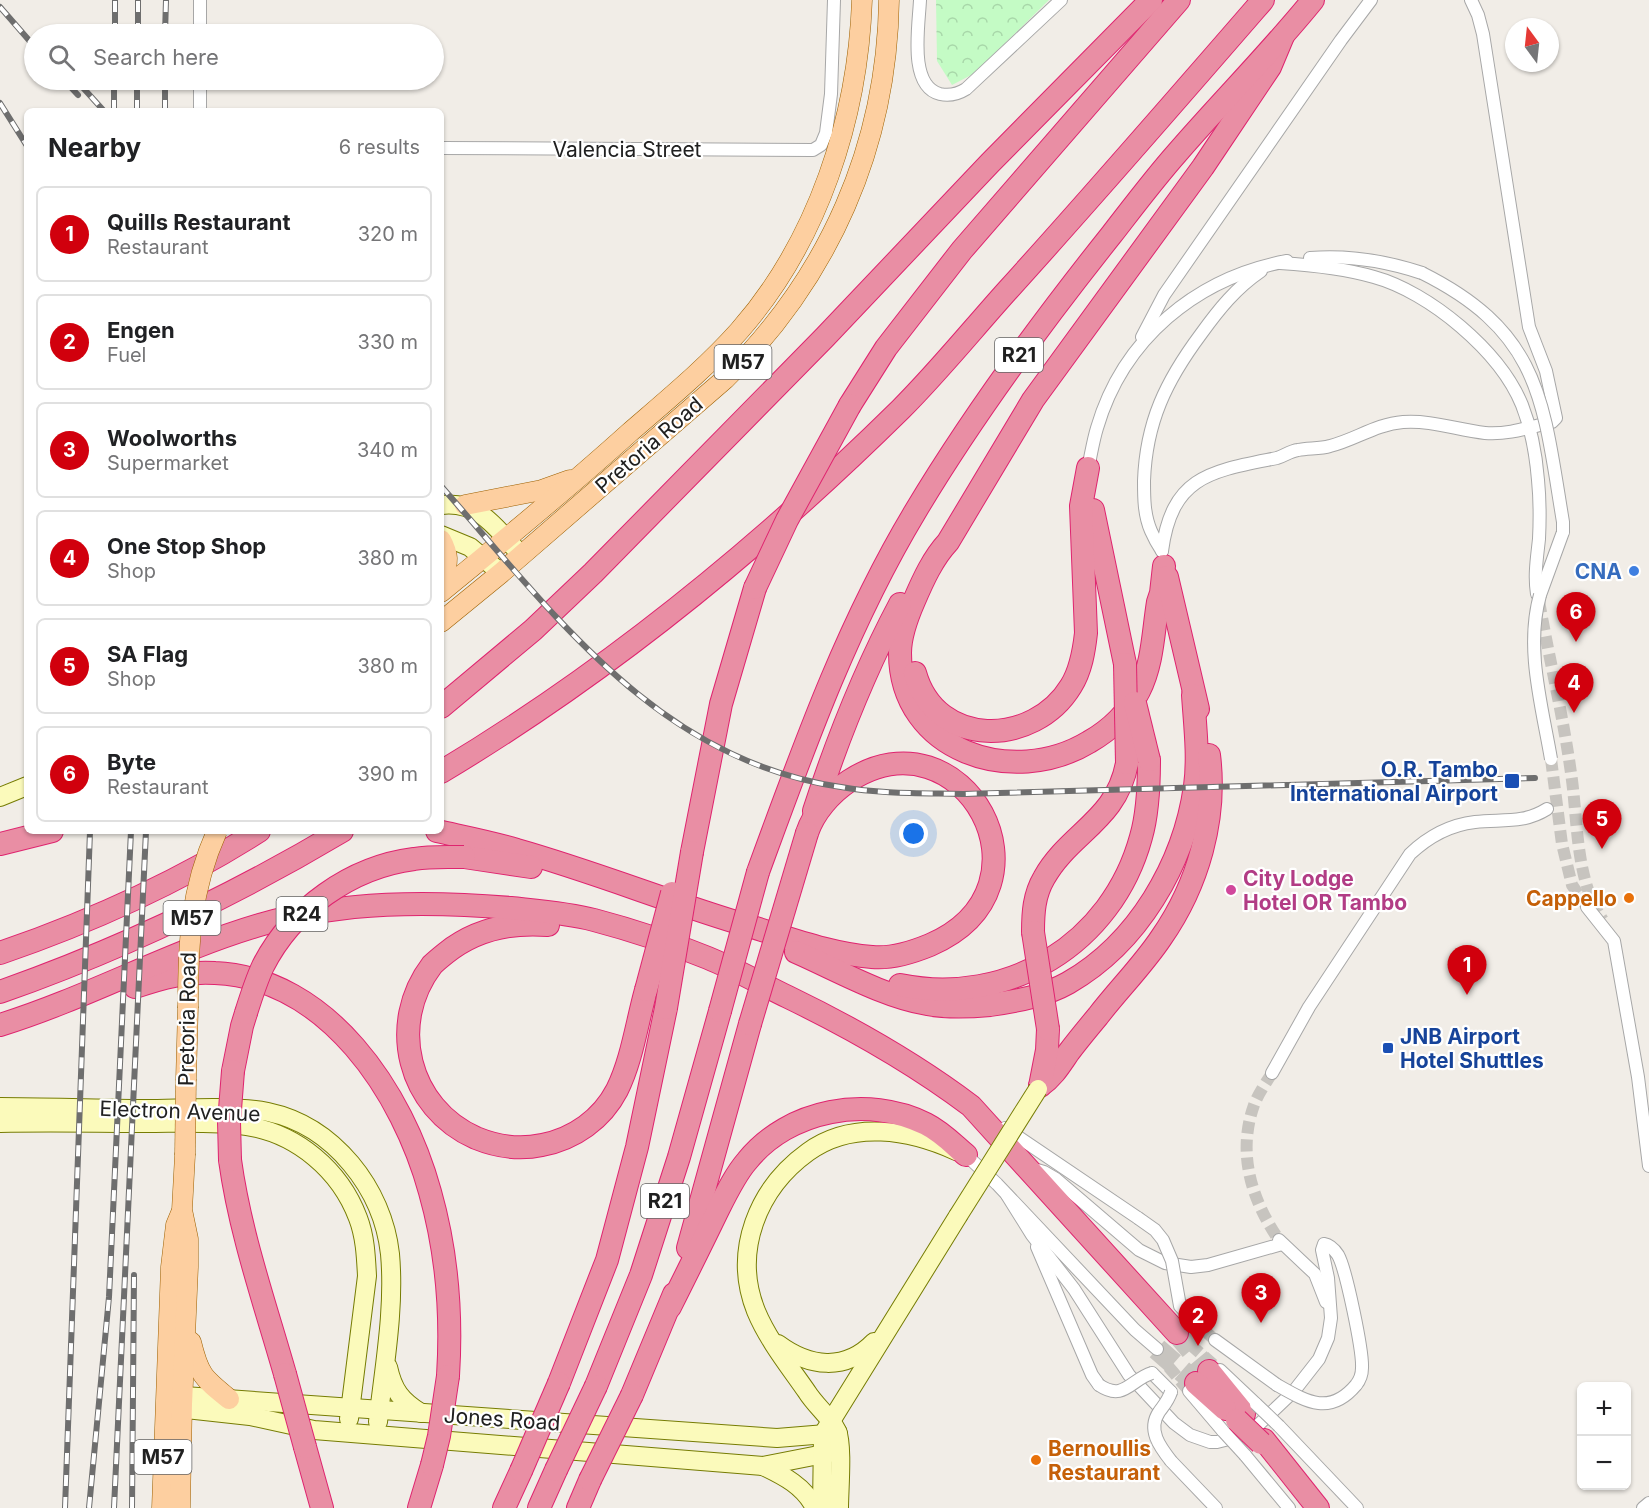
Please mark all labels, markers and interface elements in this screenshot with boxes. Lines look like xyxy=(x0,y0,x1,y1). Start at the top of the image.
north arrow xyxy=(1505,18,1559,72)
search box xyxy=(24,24,444,90)
icon: search xyxy=(45,41,78,74)
text: Search here xyxy=(93,44,219,70)
text: Nearby xyxy=(48,132,141,163)
text: 6 results xyxy=(339,135,420,159)
street label: Valencia Street xyxy=(553,137,702,162)
text: Quills Restaurant xyxy=(107,209,291,235)
text: 1 xyxy=(65,222,74,246)
text: 320 m xyxy=(358,222,418,246)
text: Restaurant xyxy=(107,235,209,259)
text: Engen xyxy=(107,317,175,343)
text: 2 xyxy=(63,330,76,354)
text: 330 m xyxy=(358,330,418,354)
road number: R21 xyxy=(995,338,1043,372)
text: Fuel xyxy=(107,343,146,367)
road number: M57 xyxy=(714,345,771,379)
street label: Pretoria Road xyxy=(590,392,708,498)
text: Woolworths xyxy=(107,425,237,451)
text: 3 xyxy=(63,438,76,462)
text: 340 m xyxy=(357,438,418,462)
text: Supermarket xyxy=(107,451,229,475)
text: One Stop Shop xyxy=(107,533,266,559)
text: 4 xyxy=(63,546,76,570)
text: 380 m xyxy=(358,546,418,570)
text: Shop xyxy=(107,559,156,583)
place label: CNA xyxy=(1575,559,1622,584)
marker: CNA xyxy=(1627,564,1641,578)
pin: 6 xyxy=(1556,592,1596,642)
text: SA Flag xyxy=(107,641,188,667)
text: 5 xyxy=(63,654,76,678)
text: 380 m xyxy=(358,654,418,678)
pin: 4 xyxy=(1554,664,1594,713)
text: Shop xyxy=(107,667,156,691)
text: Byte xyxy=(107,749,156,775)
place label: O.R. Tambo International Airport xyxy=(1290,757,1498,806)
text: 6 xyxy=(63,762,76,786)
text: 390 m xyxy=(357,762,418,786)
marker: O.R. Tambo International Airport xyxy=(1503,772,1521,790)
text: Restaurant xyxy=(107,775,209,799)
pin: 5 xyxy=(1582,800,1622,849)
your location xyxy=(899,819,928,848)
place label: City Lodge Hotel OR Tambo xyxy=(1243,866,1407,915)
marker: City Lodge Hotel OR Tambo xyxy=(1224,883,1238,897)
place label: Cappello xyxy=(1526,886,1617,911)
marker: Cappello xyxy=(1622,891,1636,905)
road number: R24 xyxy=(276,897,328,931)
road number: M57 xyxy=(164,901,220,935)
pin: 1 xyxy=(1448,946,1486,995)
street label: Pretoria Road xyxy=(173,952,201,1086)
place label: JNB Airport Hotel Shuttles xyxy=(1400,1024,1544,1073)
marker: JNB Airport Hotel Shuttles xyxy=(1381,1041,1395,1055)
street label: Electron Avenue xyxy=(99,1096,261,1126)
road number: R21 xyxy=(641,1184,689,1218)
pin: 3 xyxy=(1242,1274,1280,1323)
pin: 2 xyxy=(1178,1296,1218,1346)
map controls xyxy=(1577,1382,1631,1490)
button: + xyxy=(1577,1382,1631,1436)
street label: Jones Road xyxy=(443,1402,561,1436)
place label: Bernoullis Restaurant xyxy=(1048,1436,1160,1485)
button: − xyxy=(1577,1436,1631,1490)
road number: M57 xyxy=(134,1440,192,1474)
marker: Bernoullis Restaurant xyxy=(1029,1453,1043,1467)

